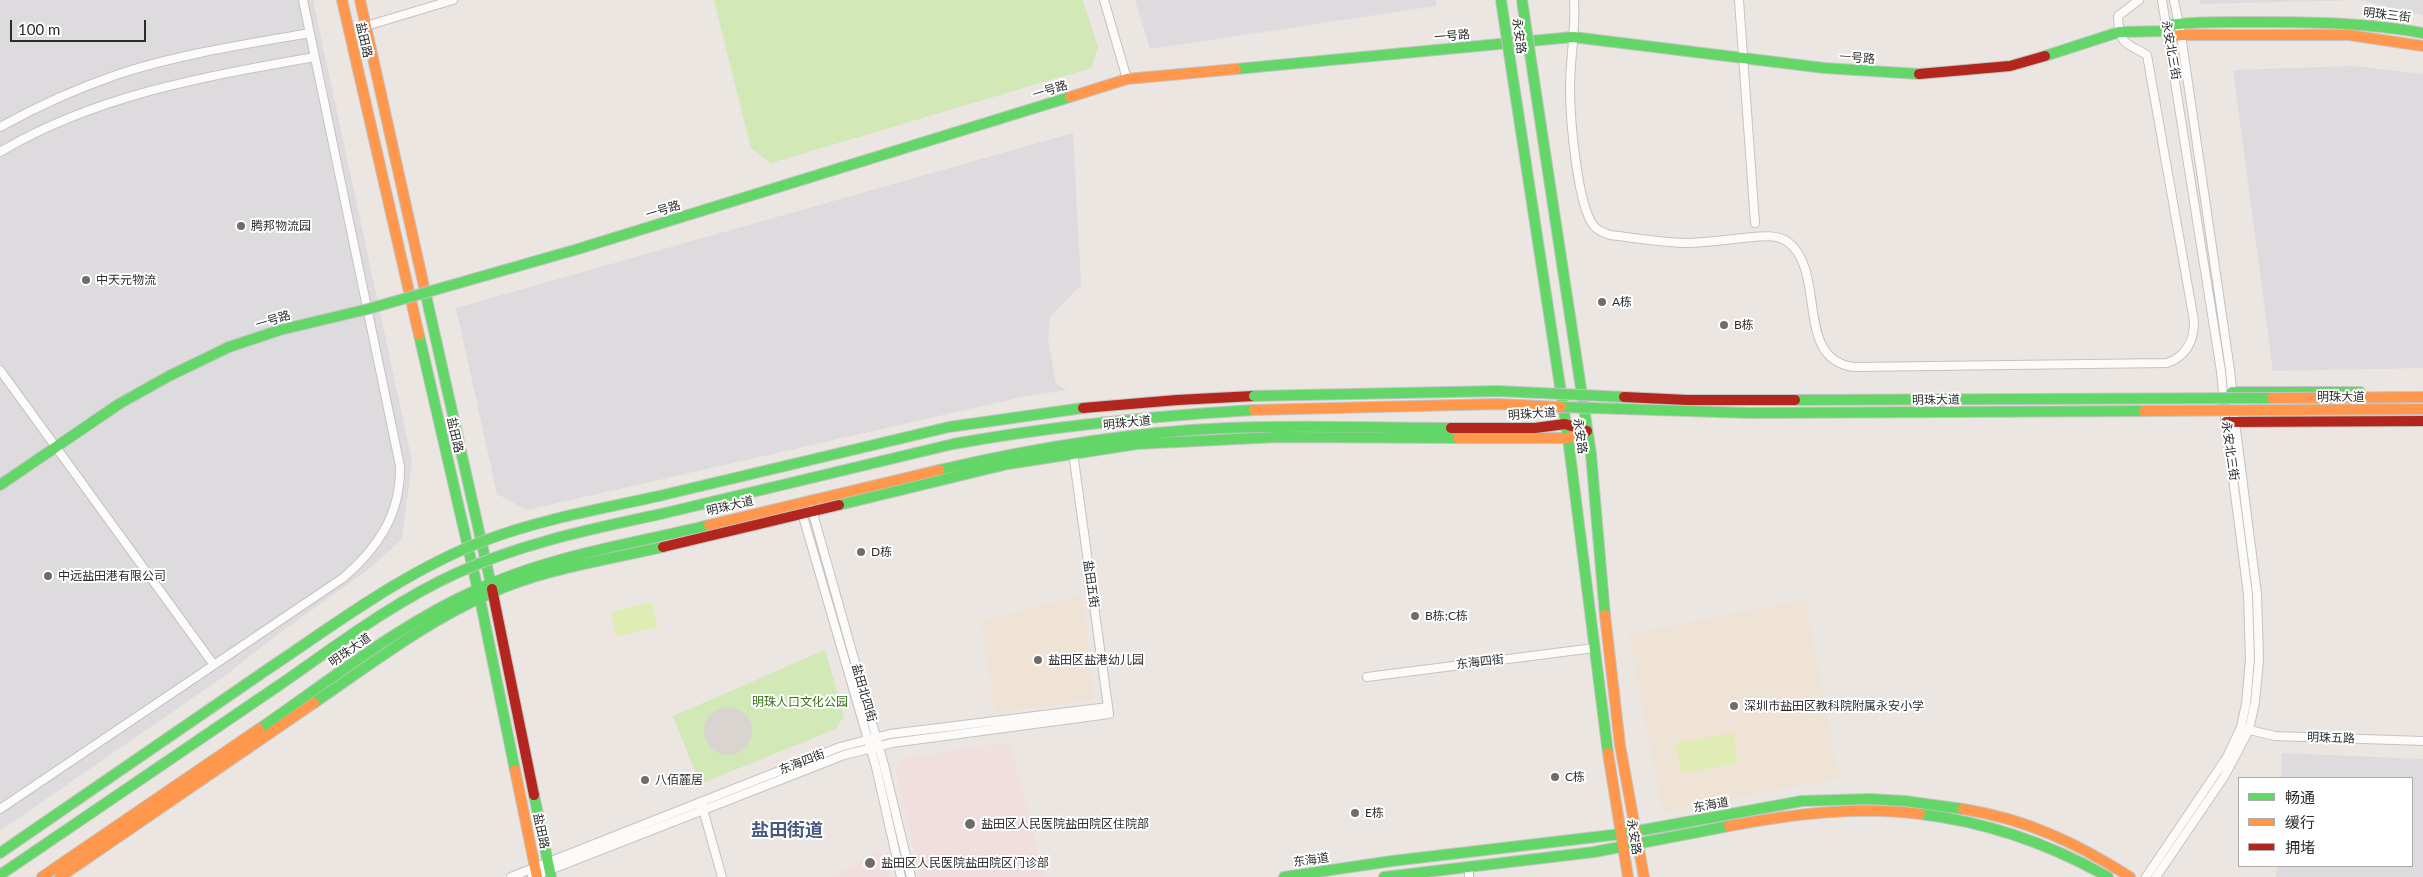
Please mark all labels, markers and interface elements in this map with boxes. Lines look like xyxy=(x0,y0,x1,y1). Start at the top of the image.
street label: 明珠三街 xyxy=(2362,5,2412,25)
scale bar xyxy=(12,10,149,42)
street label: 永安路 xyxy=(1509,17,1529,55)
street label: 永安北三街 xyxy=(2159,19,2183,81)
text: 100 m xyxy=(18,20,60,38)
street label: 盐田路 xyxy=(353,21,375,59)
street label: 一号路 xyxy=(1433,27,1471,45)
street label: 一号路 xyxy=(1839,50,1875,66)
street label: 一号路 xyxy=(1031,78,1069,102)
street label: 一号路 xyxy=(644,198,682,222)
place label: 腾邦物流园 xyxy=(251,219,311,233)
marker: 腾邦物流园 xyxy=(235,220,247,232)
place label: 中天元物流 xyxy=(96,273,156,287)
marker: 中天元物流 xyxy=(80,274,92,286)
place label: A栋 xyxy=(1612,295,1632,309)
marker: A栋 xyxy=(1596,296,1608,308)
street label: 一号路 xyxy=(254,308,292,332)
place label: B栋 xyxy=(1734,318,1754,332)
marker: B栋 xyxy=(1718,319,1730,331)
street label: 明珠大道 xyxy=(2317,390,2365,404)
street label: 明珠大道 xyxy=(1912,392,1960,408)
street label: 明珠大道 xyxy=(1508,405,1556,423)
street label: 明珠大道 xyxy=(1102,413,1152,433)
street label: 盐田路 xyxy=(444,416,466,454)
street label: 永安路 xyxy=(1570,417,1590,455)
street label: 永安北三街 xyxy=(2219,420,2241,482)
street label: 明珠大道 xyxy=(705,494,755,518)
place label: D栋 xyxy=(871,545,892,559)
marker: D栋 xyxy=(855,546,867,558)
street label: 盐田五街 xyxy=(1081,559,1101,609)
place label: 中远盐田港有限公司 xyxy=(58,569,166,583)
marker: 中远盐田港有限公司 xyxy=(42,570,54,582)
place label: B栋;C栋 xyxy=(1425,609,1468,623)
marker: B栋;C栋 xyxy=(1409,610,1421,622)
street label: 明珠大道 xyxy=(326,630,374,670)
street label: 东海四街 xyxy=(1455,652,1505,672)
place label: 盐田区盐港幼儿园 xyxy=(1048,653,1144,667)
marker: 盐田区盐港幼儿园 xyxy=(1032,654,1044,666)
street label: 盐田北四街 xyxy=(849,662,879,724)
park label: 明珠人口文化公园 xyxy=(752,695,848,709)
place label: 深圳市盐田区教科院附属永安小学 xyxy=(1744,699,1924,713)
marker: 深圳市盐田区教科院附属永安小学 xyxy=(1728,700,1740,712)
street label: 明珠五路 xyxy=(2307,730,2355,746)
street label: 东海四街 xyxy=(777,747,827,777)
place label: C栋 xyxy=(1565,770,1585,784)
marker: C栋 xyxy=(1549,771,1561,783)
place label: 八佰麓居 xyxy=(655,773,703,787)
marker: 八佰麓居 xyxy=(639,774,651,786)
legend xyxy=(2238,777,2413,867)
text: 畅通 xyxy=(2285,788,2315,806)
street label: 东海道 xyxy=(1692,795,1730,815)
place label: E栋 xyxy=(1365,806,1384,820)
marker: E栋 xyxy=(1349,807,1361,819)
street label: 盐田路 xyxy=(530,812,552,850)
text: 缓行 xyxy=(2285,813,2315,831)
marker: 盐田区人民医院盐田院区住院部 xyxy=(963,817,977,831)
place label: 盐田区人民医院盐田院区住院部 xyxy=(981,817,1149,831)
street label: 永安路 xyxy=(1624,818,1644,856)
district label: 盐田街道 xyxy=(751,819,823,841)
text: 拥堵 xyxy=(2285,838,2315,856)
street label: 东海道 xyxy=(1292,850,1330,870)
marker: 盐田区人民医院盐田院区门诊部 xyxy=(863,856,877,870)
place label: 盐田区人民医院盐田院区门诊部 xyxy=(881,856,1049,870)

